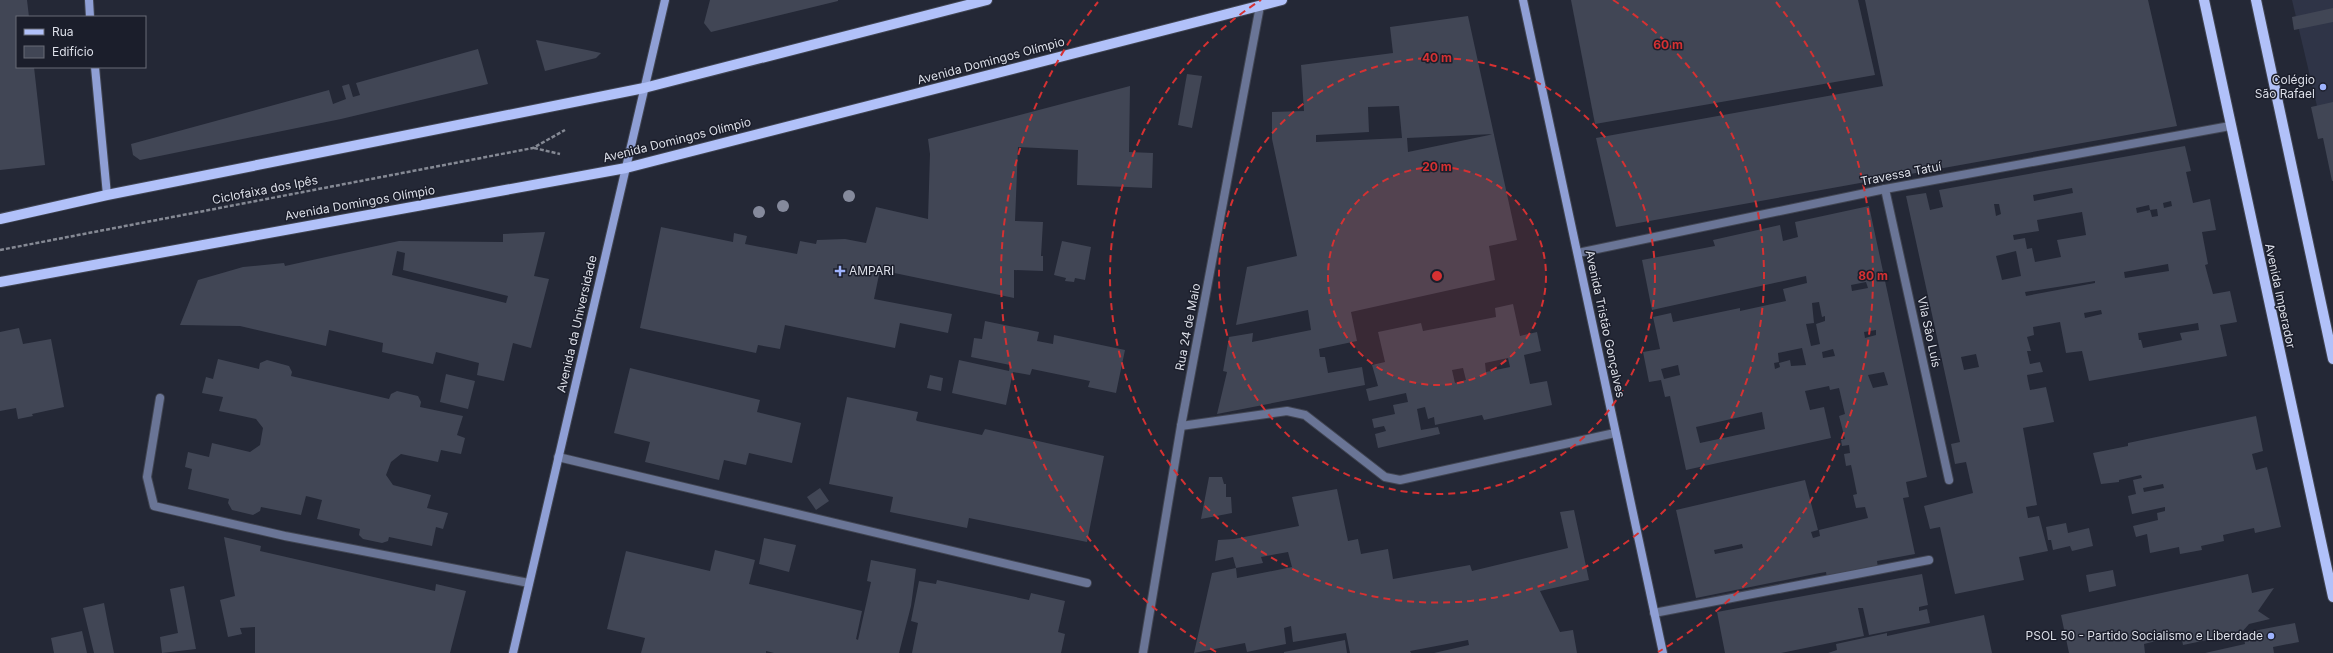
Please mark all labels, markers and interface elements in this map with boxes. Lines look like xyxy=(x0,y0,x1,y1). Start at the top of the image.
legend xyxy=(16,16,146,68)
text: Rua xyxy=(52,24,74,39)
street label: Avenida Domingos Olímpio xyxy=(916,34,1066,87)
text: 60 m xyxy=(1653,37,1683,52)
text: Edifício xyxy=(52,44,94,59)
text: 40 m xyxy=(1422,50,1452,65)
place label: Colégio São Rafael xyxy=(2255,72,2315,101)
marker: Colégio São Rafael xyxy=(2318,82,2328,92)
street label: Avenida Domingos Olímpio xyxy=(601,114,752,165)
street label: Travessa Tatuí xyxy=(1859,158,1943,189)
text: 20 m xyxy=(1422,159,1452,174)
street label: Ciclofaixa dos Ipês xyxy=(211,172,319,207)
street label: Avenida Domingos Olímpio xyxy=(284,182,436,223)
street label: Avenida Imperador xyxy=(2262,242,2299,350)
street label: Avenida Tristão Gonçalves xyxy=(1583,249,1628,399)
street label: Avenida da Universidade xyxy=(553,254,600,394)
place label: AMPARI xyxy=(849,263,894,278)
marker: AMPARI xyxy=(834,265,846,277)
text: 80 m xyxy=(1858,268,1888,283)
centre of rings xyxy=(1430,269,1444,283)
street label: Rua 24 de Maio xyxy=(1172,282,1203,372)
street label: Vila São Luís xyxy=(1915,295,1944,369)
place label: PSOL 50 - Partido Socialismo e Liberdade xyxy=(2026,628,2263,643)
marker: PSOL 50 - Partido Socialismo e Liberdade xyxy=(2266,631,2276,641)

